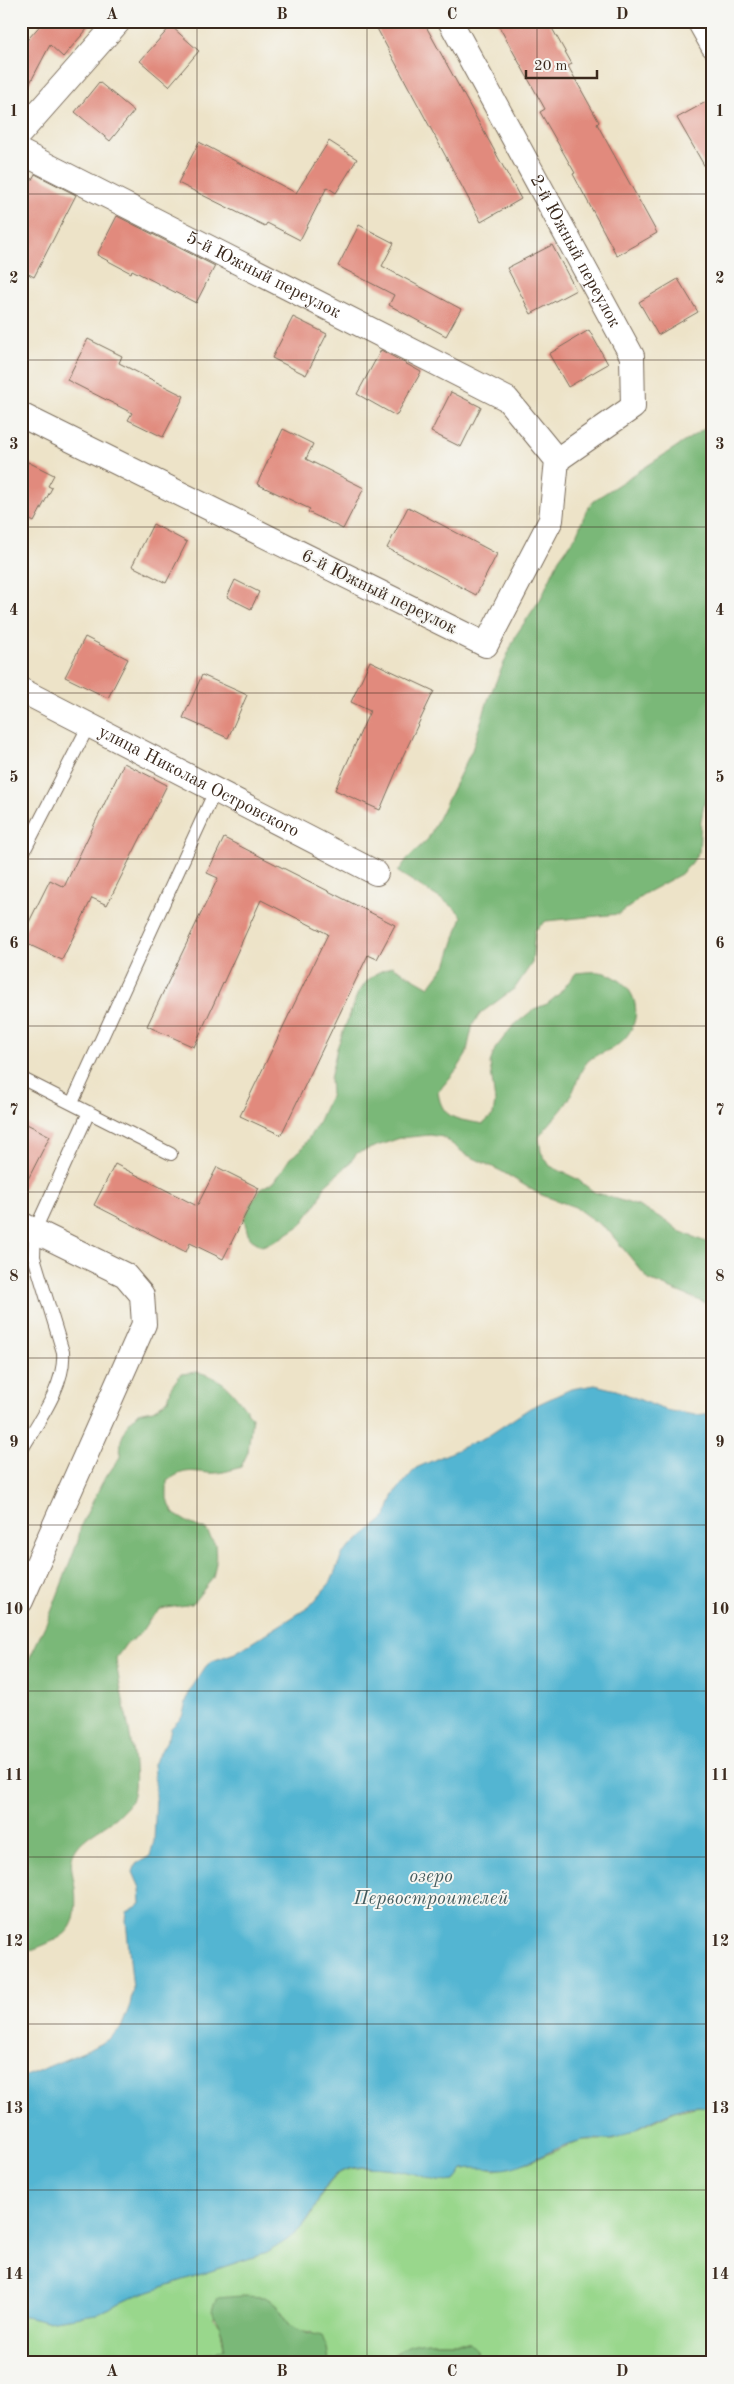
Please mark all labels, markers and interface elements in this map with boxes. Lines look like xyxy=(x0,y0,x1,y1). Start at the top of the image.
text: A xyxy=(106,7,118,23)
text: B xyxy=(276,7,288,23)
text: C xyxy=(447,7,457,23)
text: D xyxy=(616,7,628,23)
scale bar xyxy=(526,48,598,80)
text: 20 m xyxy=(534,59,568,74)
text: 1 xyxy=(9,104,19,120)
text: 1 xyxy=(715,104,725,120)
street label: 2-й Южный переулок xyxy=(526,172,624,331)
street label: 5-й Южный переулок xyxy=(183,229,344,322)
text: 2 xyxy=(9,271,19,287)
text: 2 xyxy=(715,271,725,287)
text: 3 xyxy=(9,437,19,453)
text: 3 xyxy=(715,437,725,453)
street label: 6-й Южный переулок xyxy=(298,547,460,637)
text: 4 xyxy=(9,603,19,619)
text: 4 xyxy=(715,603,725,619)
street label: улица Николая Островского xyxy=(96,723,302,841)
text: 5 xyxy=(9,770,19,786)
text: 5 xyxy=(715,770,725,786)
text: 6 xyxy=(9,936,19,952)
text: 6 xyxy=(715,936,725,952)
text: 7 xyxy=(9,1103,19,1119)
text: 7 xyxy=(715,1103,725,1119)
text: 8 xyxy=(9,1269,19,1285)
text: 8 xyxy=(715,1269,725,1285)
text: 9 xyxy=(9,1435,19,1451)
text: 9 xyxy=(715,1435,725,1451)
text: 10 xyxy=(5,1602,23,1618)
text: 10 xyxy=(711,1602,729,1618)
text: 11 xyxy=(5,1768,23,1784)
text: 11 xyxy=(711,1768,729,1784)
water label: озеро Первостроителей xyxy=(353,1868,509,1909)
text: 12 xyxy=(5,1934,23,1950)
text: 12 xyxy=(711,1934,729,1950)
text: 13 xyxy=(5,2101,23,2117)
text: 13 xyxy=(711,2101,729,2117)
text: 14 xyxy=(5,2267,23,2283)
text: 14 xyxy=(711,2267,729,2283)
text: A xyxy=(106,2364,118,2380)
text: B xyxy=(276,2364,288,2380)
text: C xyxy=(447,2364,457,2380)
text: D xyxy=(616,2364,628,2380)

